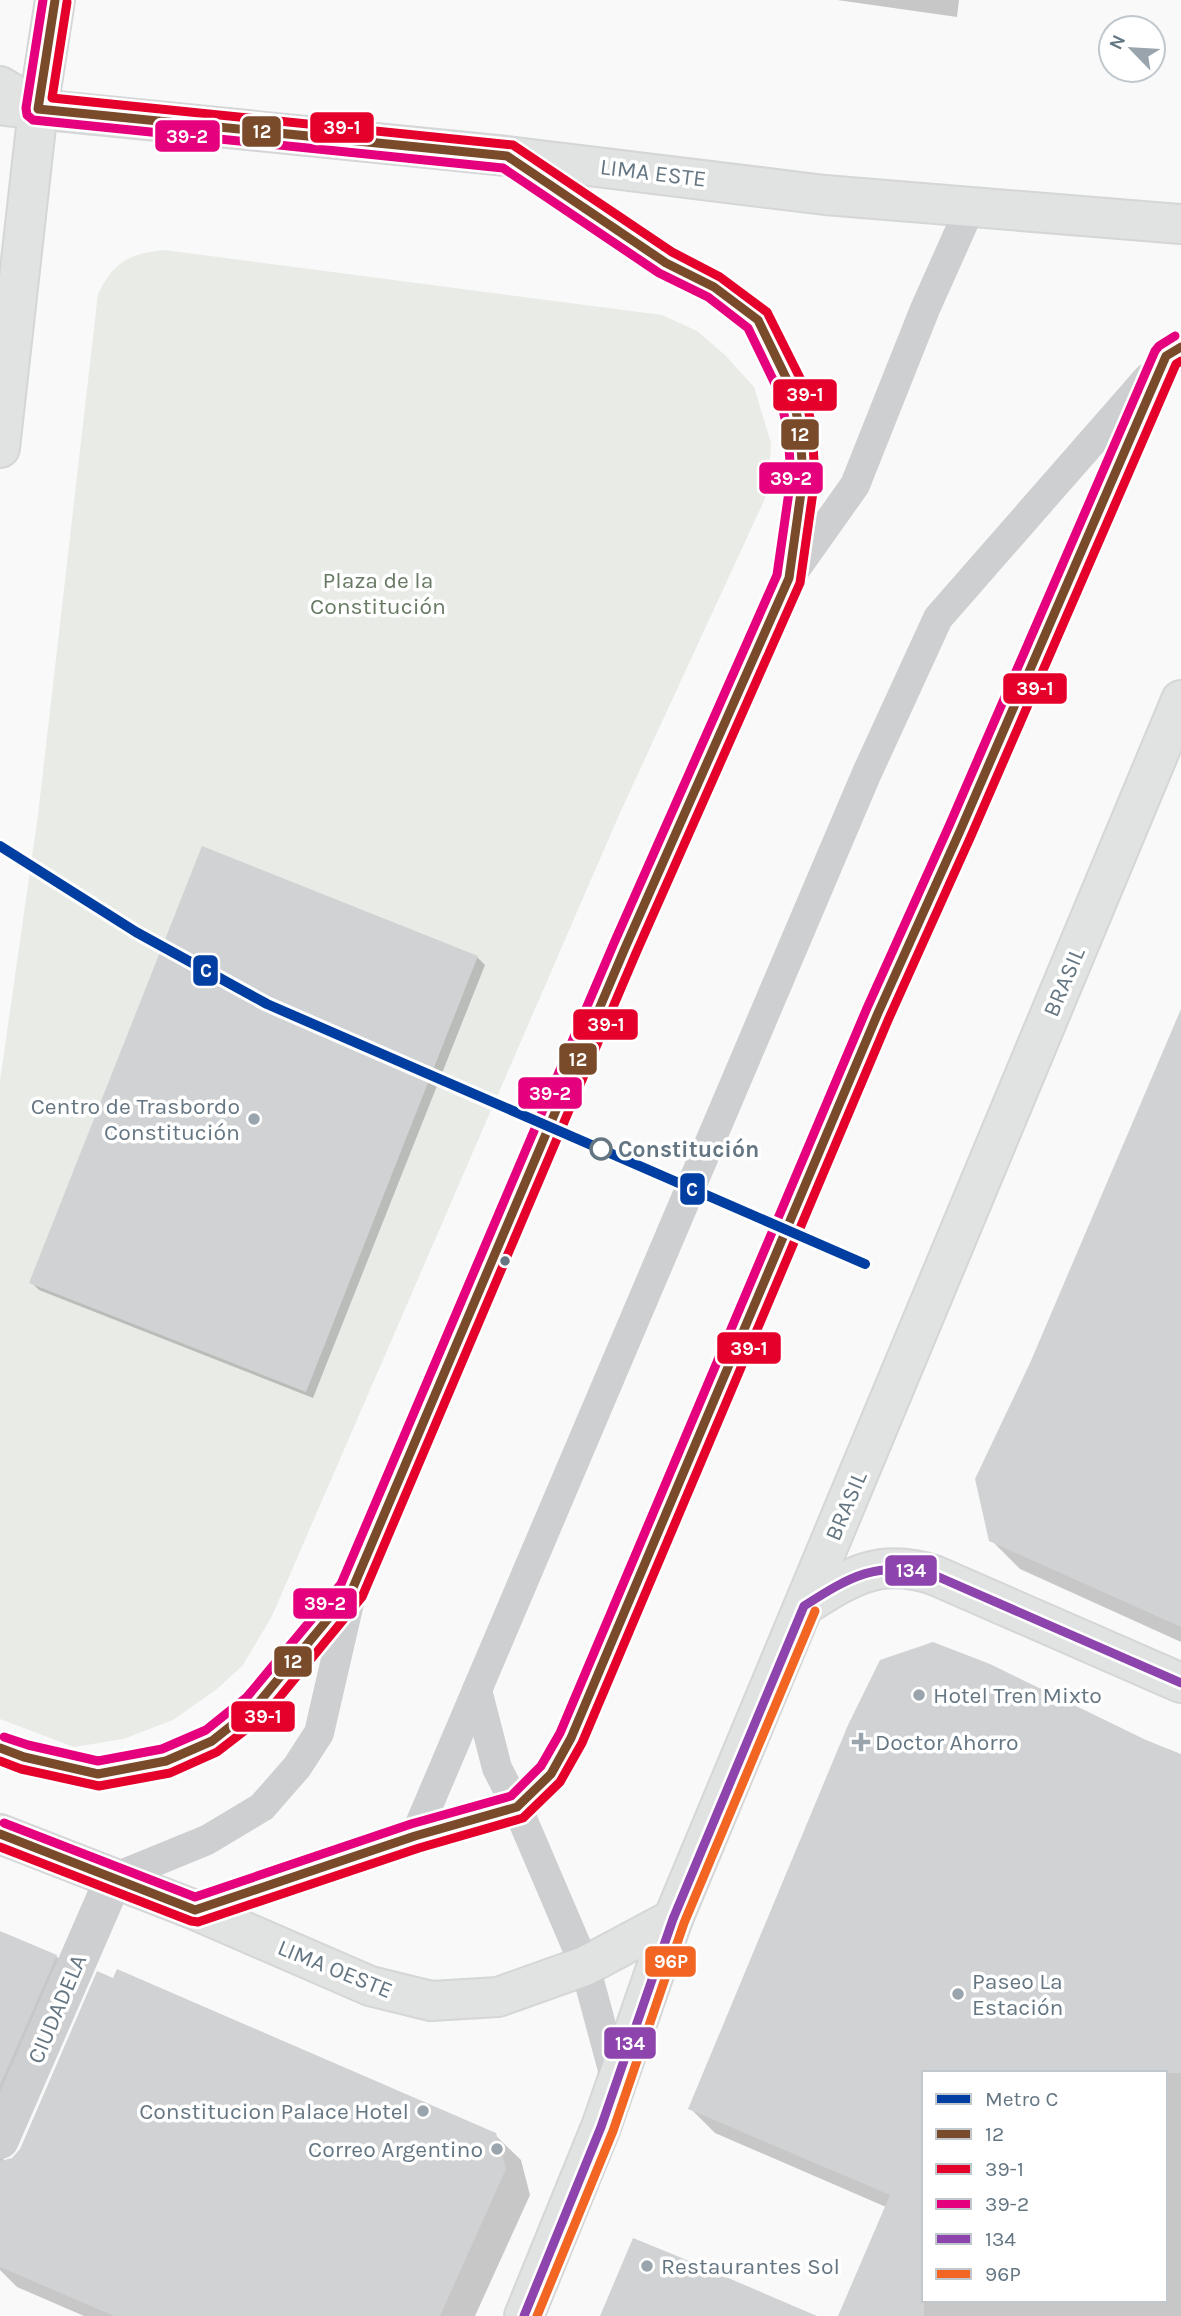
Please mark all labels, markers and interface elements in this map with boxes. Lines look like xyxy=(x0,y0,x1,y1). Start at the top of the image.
north arrow xyxy=(1097,14,1167,84)
text: N xyxy=(1105,31,1130,53)
line badge: 39-1 xyxy=(309,111,375,144)
line badge: 12 xyxy=(241,115,282,148)
text: 39-1 xyxy=(323,117,361,139)
line badge: 39-2 xyxy=(154,119,221,153)
text: 12 xyxy=(253,121,271,143)
text: 39-2 xyxy=(166,126,208,148)
street label: LIMA ESTE xyxy=(598,153,708,193)
line badge: 39-1 xyxy=(772,378,838,412)
text: 39-1 xyxy=(786,384,824,406)
line badge: 12 xyxy=(780,418,820,451)
text: 12 xyxy=(791,424,809,446)
line badge: 39-2 xyxy=(758,461,824,495)
text: 39-2 xyxy=(770,468,812,490)
park label: Plaza de la Constitución xyxy=(310,567,446,620)
line badge: 39-1 xyxy=(1002,672,1068,705)
text: 39-1 xyxy=(1016,678,1054,700)
street label: BRASIL xyxy=(1037,943,1091,1021)
line badge: C xyxy=(192,954,219,987)
text: C xyxy=(200,960,212,982)
line badge: 39-1 xyxy=(572,1008,639,1041)
text: 39-1 xyxy=(587,1014,625,1036)
line badge: 12 xyxy=(558,1042,598,1076)
text: 12 xyxy=(569,1049,587,1071)
line badge: 39-2 xyxy=(517,1076,583,1110)
text: 39-2 xyxy=(529,1083,571,1105)
place label: Centro de Trasbordo Constitución xyxy=(31,1093,240,1146)
marker: Centro de Trasbordo Constitución xyxy=(246,1111,262,1127)
place label: Constitución xyxy=(618,1136,759,1163)
marker: Constitución xyxy=(590,1138,612,1160)
line badge: C xyxy=(679,1172,706,1206)
text: C xyxy=(686,1179,698,1201)
unlabelled marker xyxy=(498,1254,512,1268)
line badge: 39-1 xyxy=(716,1331,782,1365)
text: 39-1 xyxy=(730,1338,768,1360)
street label: BRASIL xyxy=(819,1467,873,1545)
line badge: 134 xyxy=(884,1554,938,1587)
text: 134 xyxy=(896,1560,927,1582)
line badge: 39-2 xyxy=(292,1587,358,1620)
text: 39-2 xyxy=(304,1593,346,1615)
line badge: 12 xyxy=(273,1645,313,1678)
text: 12 xyxy=(284,1651,302,1673)
place label: Hotel Tren Mixto xyxy=(933,1682,1102,1709)
marker: Hotel Tren Mixto xyxy=(911,1687,927,1703)
line badge: 39-1 xyxy=(230,1700,296,1733)
text: 39-1 xyxy=(244,1706,282,1728)
place label: Doctor Ahorro xyxy=(875,1729,1018,1756)
marker: Doctor Ahorro xyxy=(853,1734,869,1750)
street label: LIMA OESTE xyxy=(274,1934,396,2004)
line badge: 96P xyxy=(644,1945,697,1978)
street label: CIUDADELA xyxy=(22,1950,92,2068)
text: 96P xyxy=(654,1951,688,1973)
place label: Paseo La Estación xyxy=(972,1968,1064,2021)
marker: Paseo La Estación xyxy=(950,1986,966,2002)
line badge: 134 xyxy=(603,2026,657,2060)
text: 134 xyxy=(615,2033,646,2055)
legend xyxy=(922,2071,1167,2302)
text: Metro C xyxy=(985,2087,1058,2111)
place label: Constitucion Palace Hotel xyxy=(139,2098,409,2125)
marker: Constitucion Palace Hotel xyxy=(415,2103,431,2119)
text: 12 xyxy=(985,2122,1004,2146)
place label: Correo Argentino xyxy=(308,2136,483,2163)
marker: Correo Argentino xyxy=(489,2141,505,2157)
text: 39-1 xyxy=(985,2157,1024,2181)
text: 39-2 xyxy=(985,2192,1029,2216)
text: 134 xyxy=(985,2227,1016,2251)
place label: Restaurantes Sol xyxy=(661,2253,840,2280)
marker: Restaurantes Sol xyxy=(639,2258,655,2274)
text: 96P xyxy=(985,2262,1021,2286)

